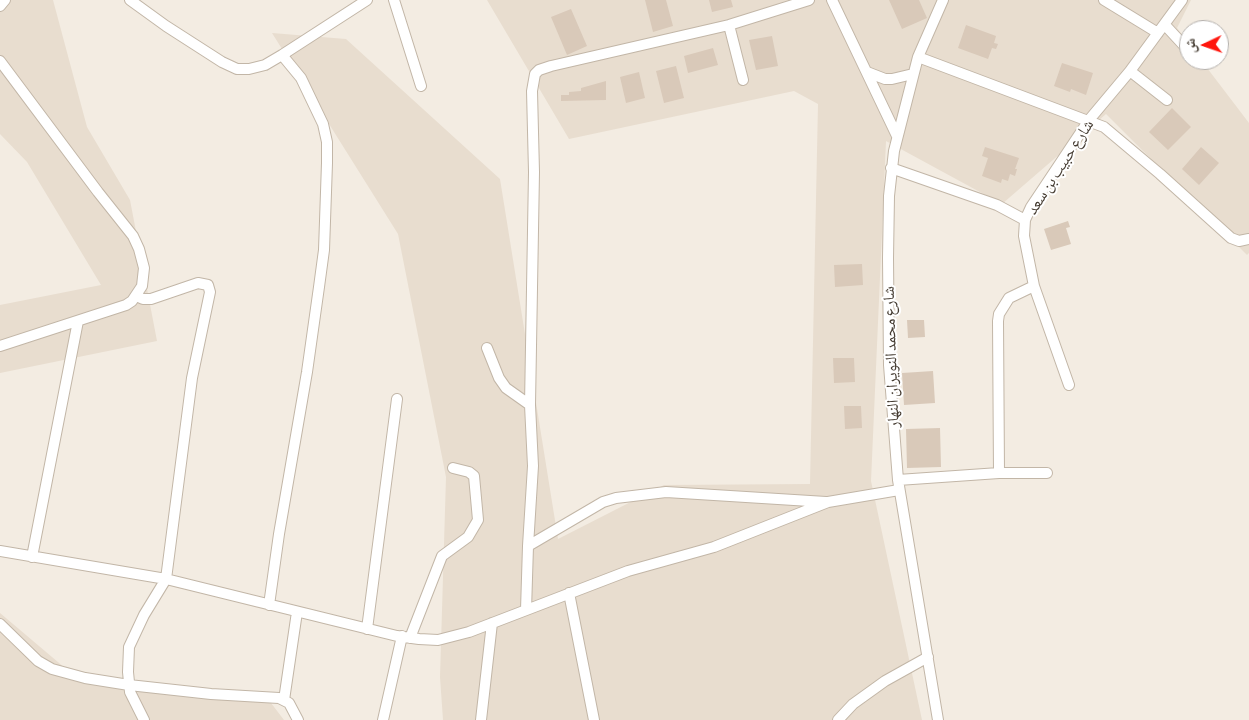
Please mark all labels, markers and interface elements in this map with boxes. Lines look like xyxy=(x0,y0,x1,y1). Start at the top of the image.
north arrow xyxy=(1179,20,1229,70)
text: ش xyxy=(1182,38,1198,54)
street label: شارع حبيب بن سعد xyxy=(1022,116,1098,218)
street label: شارع محمد النويران النهار xyxy=(879,286,903,428)

